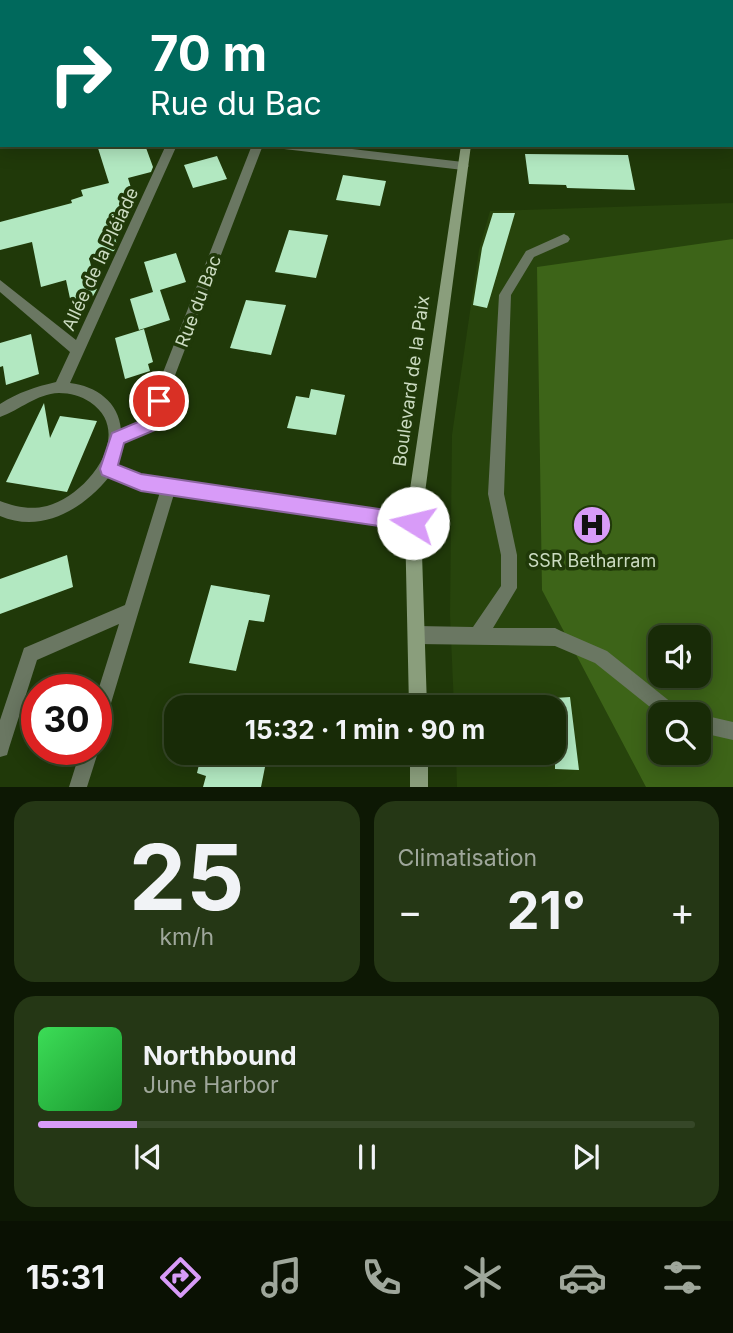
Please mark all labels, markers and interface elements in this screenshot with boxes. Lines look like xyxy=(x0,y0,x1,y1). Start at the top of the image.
text: 70 m xyxy=(150,24,267,83)
icon: right xyxy=(35,28,126,119)
text: Rue du Bac xyxy=(150,84,322,123)
street label: Allée de la Pléiade xyxy=(58,184,142,334)
street label: Rue du Bac xyxy=(171,252,225,350)
street label: Boulevard de la Paix xyxy=(389,294,433,468)
pin xyxy=(129,371,189,431)
icon: arrive xyxy=(140,382,178,420)
position arrow xyxy=(376,486,450,560)
hospital icon: SSR Betharram xyxy=(571,504,613,546)
place label: SSR Betharram xyxy=(528,550,656,571)
map controls xyxy=(648,625,711,765)
button: sound xyxy=(648,625,711,688)
speed limit sign: 30 xyxy=(21,674,112,765)
button: search xyxy=(648,702,711,765)
text: 15:32 · 1 min · 90 m xyxy=(245,714,485,745)
text: 25 xyxy=(129,822,244,932)
text: Climatisation xyxy=(398,844,537,872)
text: 21° xyxy=(507,879,586,942)
text: − xyxy=(398,888,423,934)
text: + xyxy=(670,888,695,934)
text: km/h xyxy=(159,923,214,951)
text: Northbound xyxy=(143,1040,297,1071)
text: June Harbor xyxy=(143,1071,279,1099)
icon: previous xyxy=(129,1138,167,1176)
icon: pause xyxy=(348,1138,386,1176)
icon: next xyxy=(567,1138,605,1176)
icon: directions xyxy=(156,1253,205,1302)
icon: music xyxy=(257,1253,306,1302)
icon: phone xyxy=(357,1253,406,1302)
icon: climate xyxy=(458,1253,507,1302)
icon: car xyxy=(558,1253,607,1302)
icon: filters xyxy=(658,1253,707,1302)
text: 15:31 xyxy=(26,1258,105,1297)

